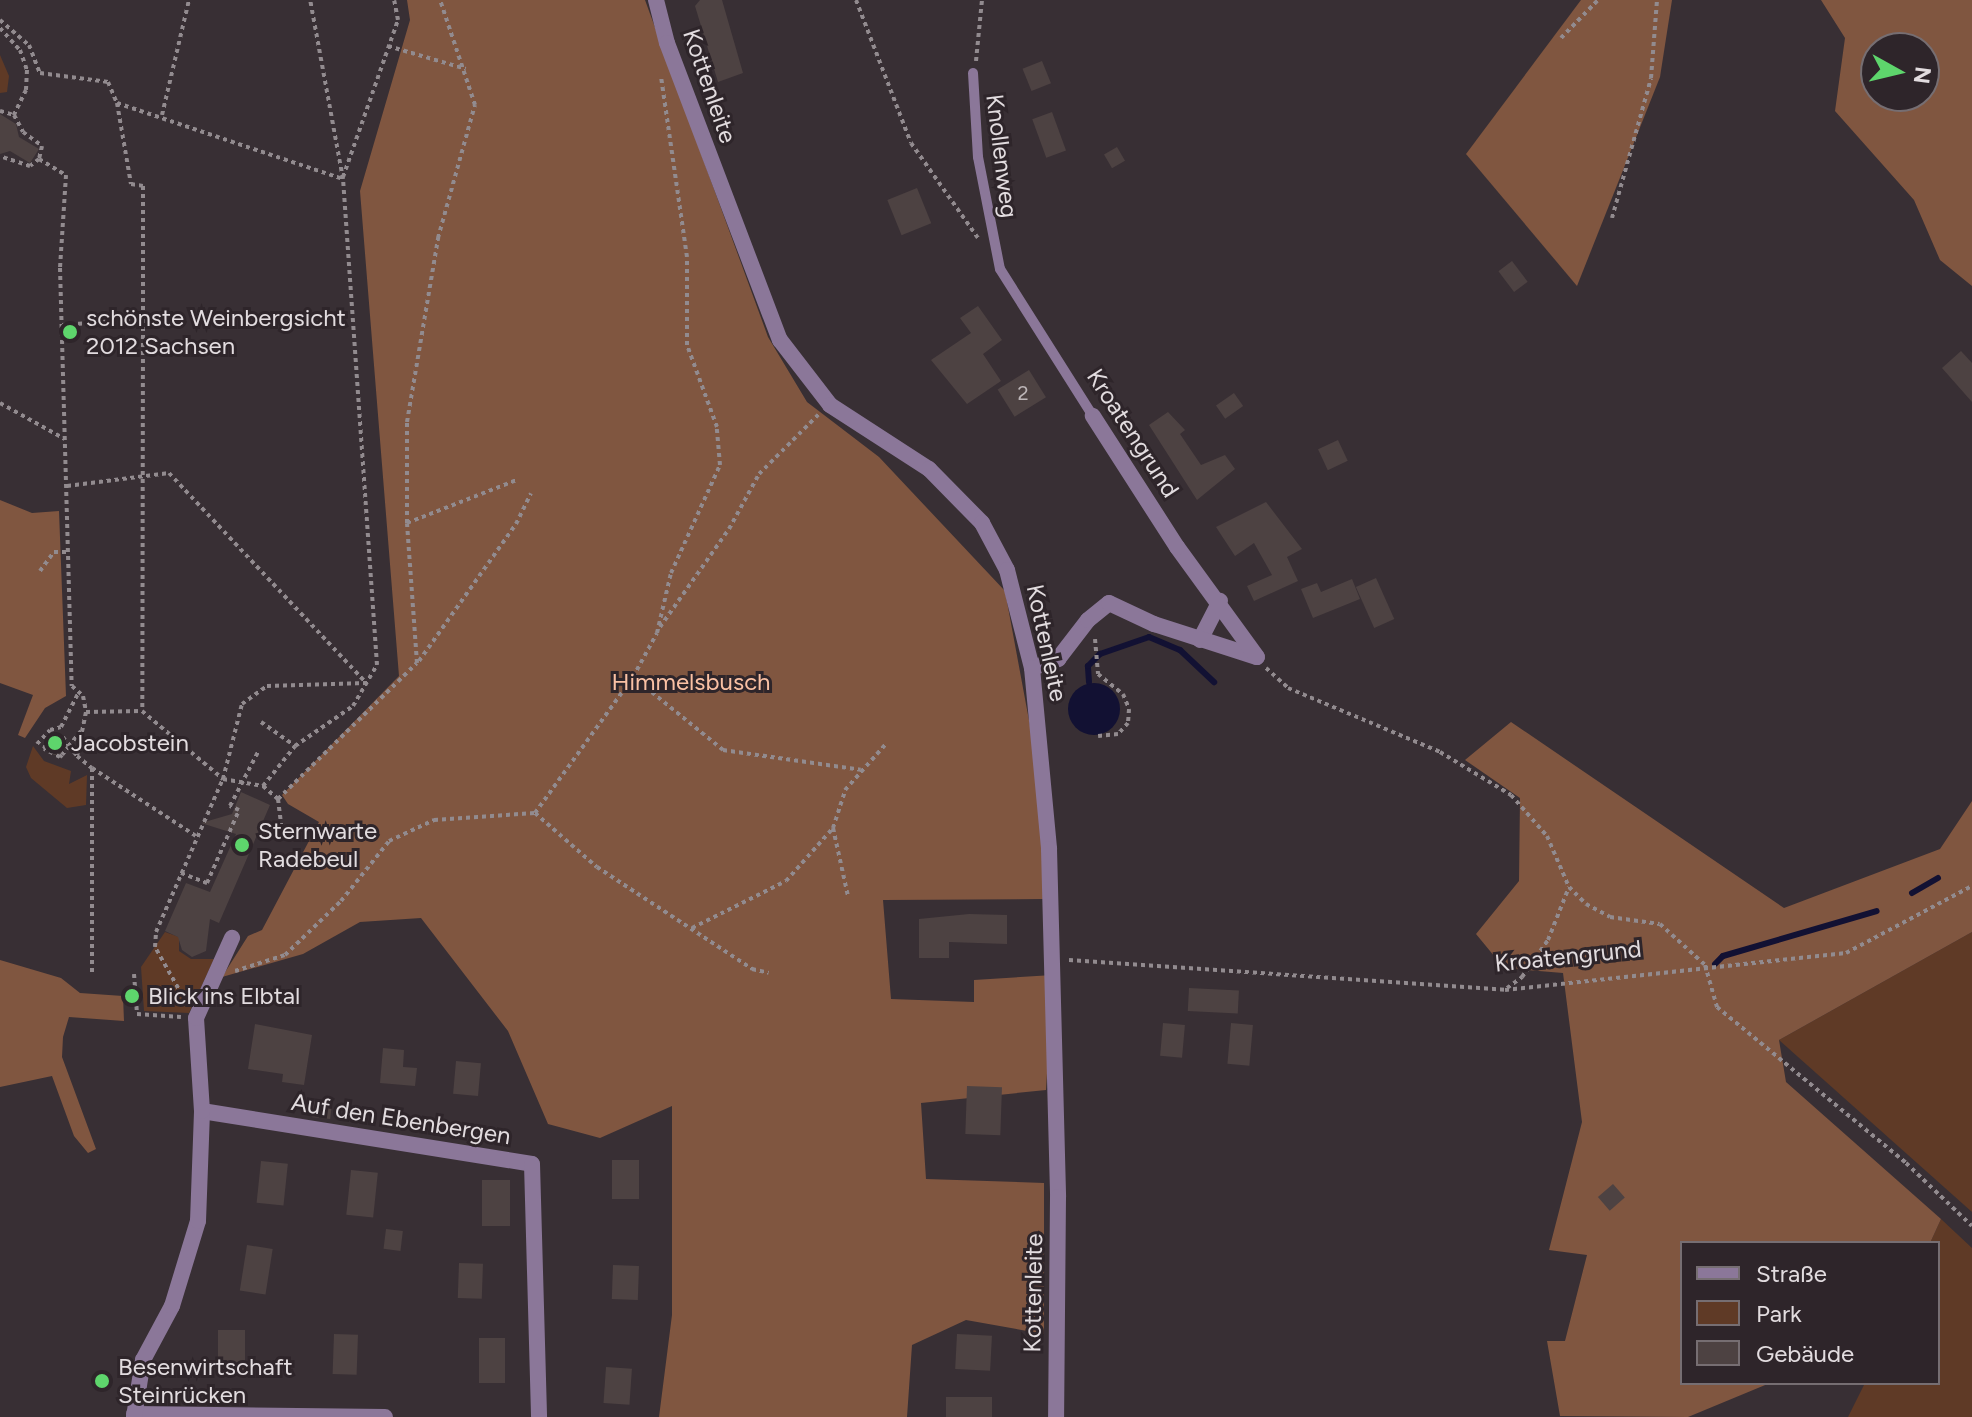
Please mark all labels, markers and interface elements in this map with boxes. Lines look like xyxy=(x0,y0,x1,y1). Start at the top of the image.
street label: Kottenleite xyxy=(677,25,743,147)
north arrow xyxy=(1860,32,1940,112)
text: N xyxy=(1908,65,1937,85)
street label: Knollenweg xyxy=(980,92,1024,220)
place label: schönste Weinbergsicht 2012 Sachsen xyxy=(86,304,346,360)
marker: schönste Weinbergsicht 2012 Sachsen xyxy=(61,323,79,341)
street label: Kroatengrund xyxy=(1081,363,1185,503)
house number: 2 xyxy=(1017,381,1029,405)
street label: Kottenleite xyxy=(1021,582,1073,704)
park label: Himmelsbusch xyxy=(611,668,771,696)
place label: Jacobstein xyxy=(71,729,189,757)
marker: Jacobstein xyxy=(46,734,64,752)
place label: Sternwarte Radebeul xyxy=(258,817,377,873)
marker: Sternwarte Radebeul xyxy=(233,836,251,854)
street label: Kroatengrund xyxy=(1493,934,1643,978)
place label: Blick ins Elbtal xyxy=(148,982,300,1010)
marker: Blick ins Elbtal xyxy=(123,987,141,1005)
street label: Auf den Ebenbergen xyxy=(289,1087,513,1151)
street label: Kottenleite xyxy=(1018,1233,1048,1353)
legend xyxy=(1680,1241,1940,1385)
text: Straße xyxy=(1756,1259,1827,1288)
text: Park xyxy=(1756,1299,1802,1328)
text: Gebäude xyxy=(1756,1339,1854,1368)
place label: Besenwirtschaft Steinrücken xyxy=(118,1353,293,1409)
marker: Besenwirtschaft Steinrücken xyxy=(93,1372,111,1390)

